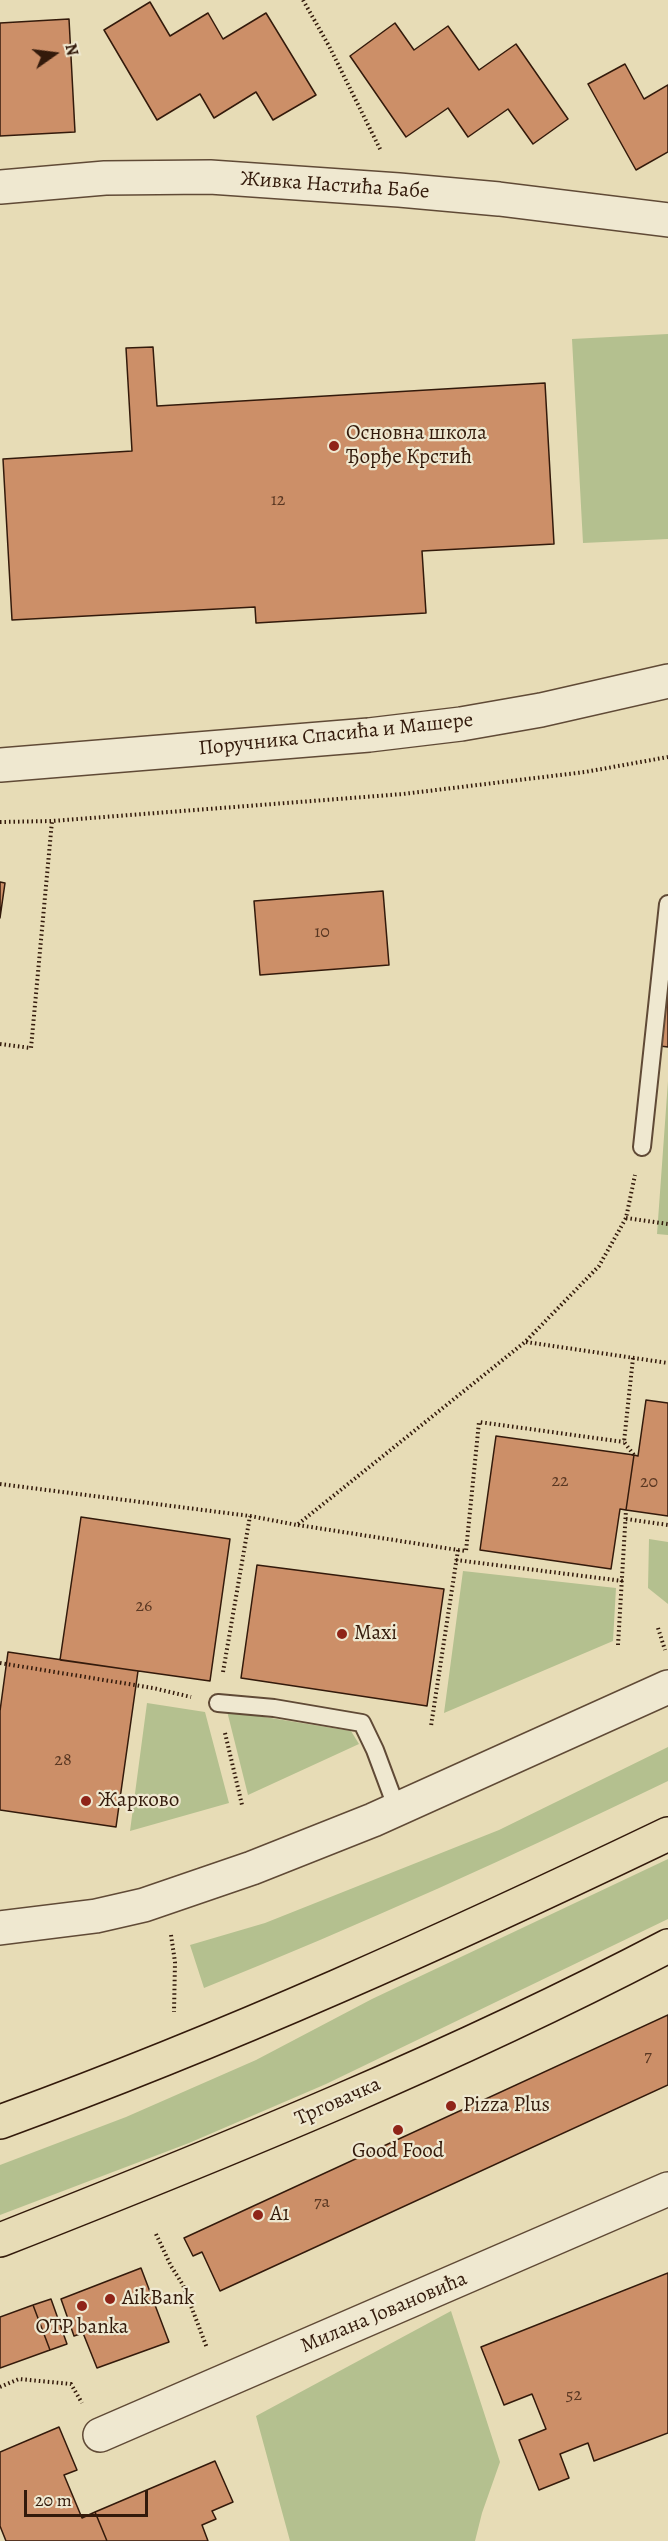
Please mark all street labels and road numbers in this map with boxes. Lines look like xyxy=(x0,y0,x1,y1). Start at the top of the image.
street label: Живка Настића Бабе xyxy=(240,167,430,205)
street label: Поручника Спасића и Машере xyxy=(197,708,475,762)
street label: Трговачка xyxy=(291,2072,385,2132)
street label: Милана Јовановића xyxy=(297,2267,471,2359)

